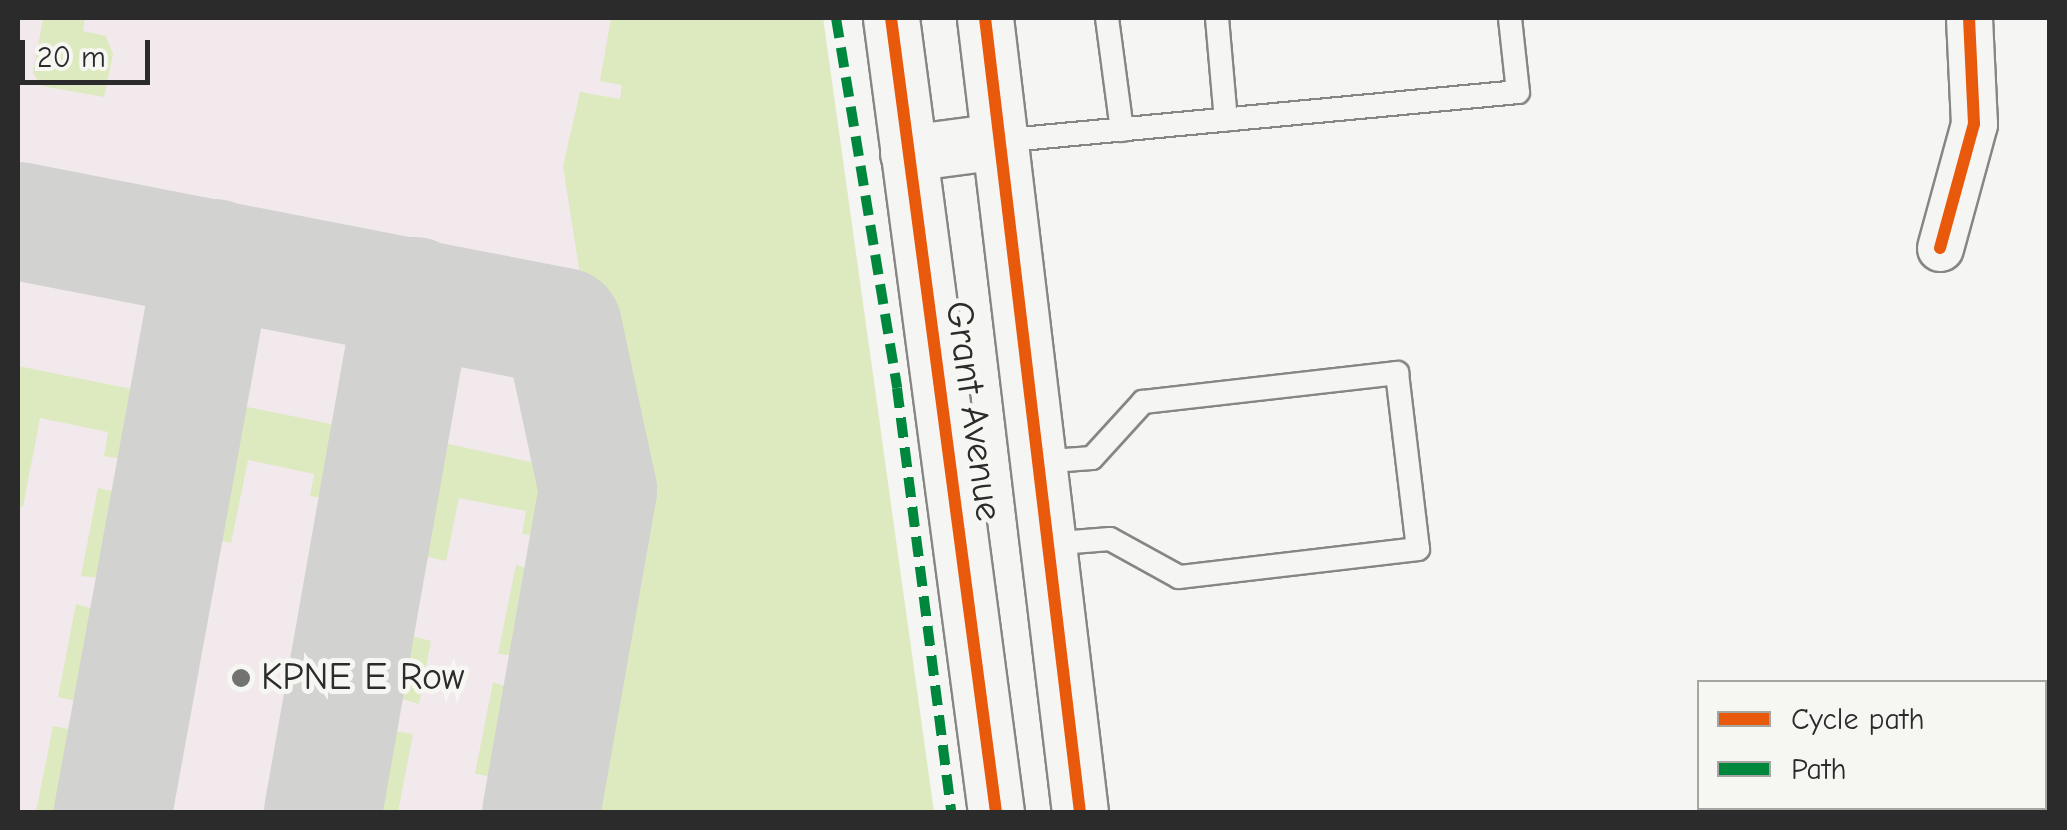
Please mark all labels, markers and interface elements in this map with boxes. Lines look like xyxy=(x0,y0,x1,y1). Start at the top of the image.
scale bar xyxy=(25,20,155,82)
text: 20 m xyxy=(37,40,106,75)
street label: Grant Avenue xyxy=(935,298,1011,524)
place label: KPNE E Row xyxy=(261,655,464,701)
marker: KPNE E Row xyxy=(230,667,252,689)
legend xyxy=(1697,680,2047,810)
text: Cycle path xyxy=(1791,702,1925,737)
text: Path xyxy=(1791,752,1847,787)

